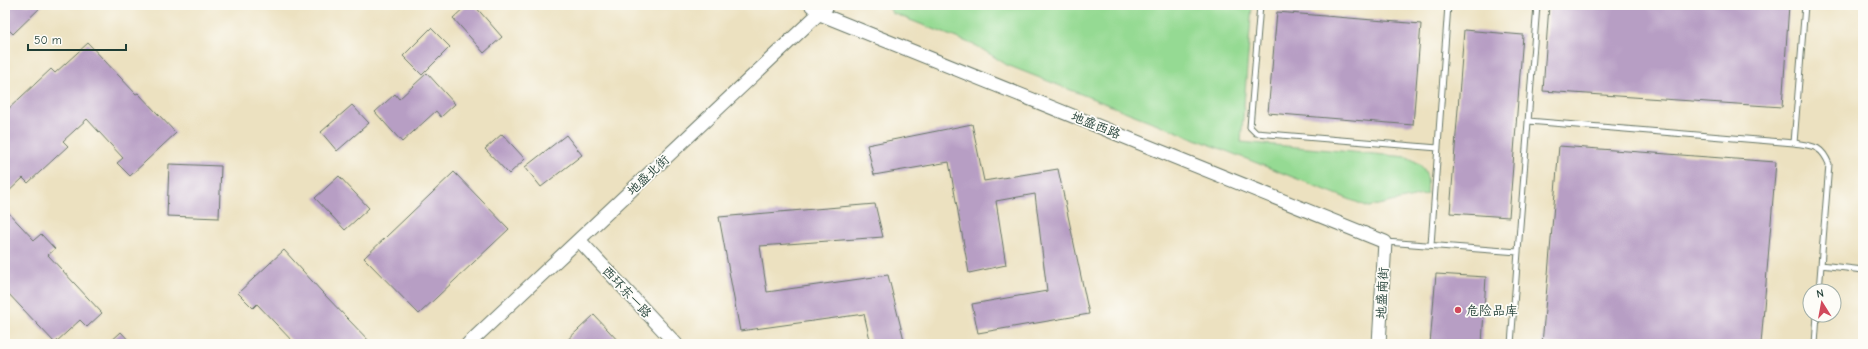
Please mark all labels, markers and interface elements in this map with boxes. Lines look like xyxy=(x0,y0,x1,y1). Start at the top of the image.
scale bar xyxy=(28,26,126,52)
text: 50 m xyxy=(34,33,62,47)
street label: 地盛西路 xyxy=(1069,108,1123,142)
street label: 地盛北街 xyxy=(624,152,672,198)
street label: 西环东一路 xyxy=(599,263,655,321)
street label: 地盛南街 xyxy=(1373,267,1391,319)
north arrow xyxy=(1802,283,1842,323)
text: N xyxy=(1815,287,1825,301)
place label: 危险品库 xyxy=(1466,303,1518,318)
marker: 危险品库 xyxy=(1453,305,1463,315)

